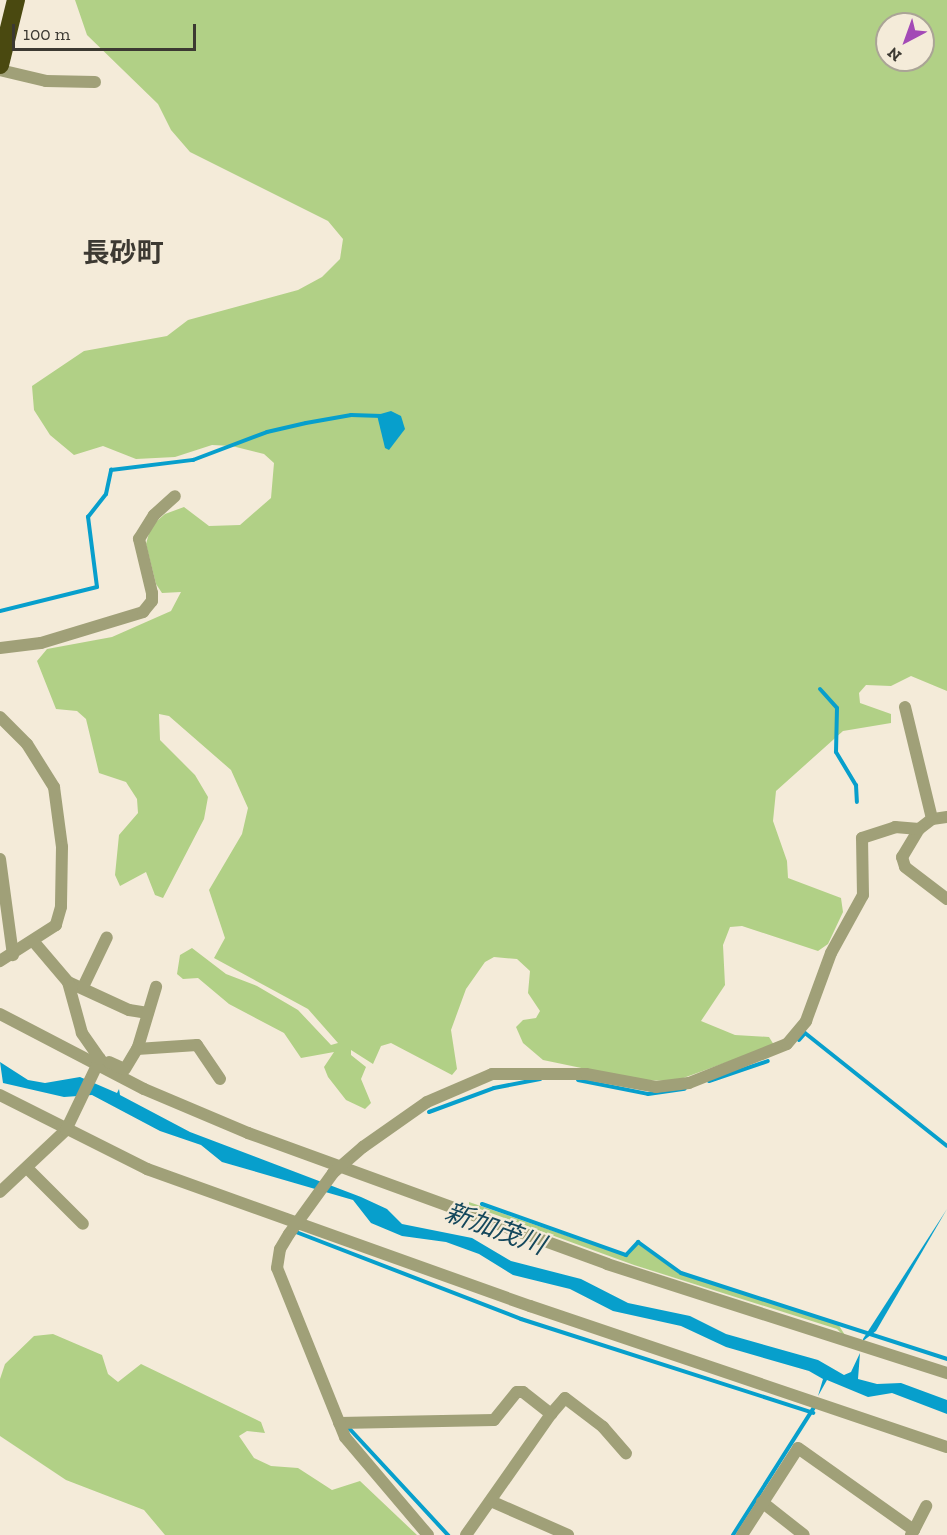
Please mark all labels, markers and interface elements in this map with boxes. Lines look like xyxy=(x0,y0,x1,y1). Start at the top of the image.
scale bar xyxy=(15,12,200,50)
north arrow xyxy=(875,12,935,72)
text: 100 m xyxy=(23,23,70,45)
text: N xyxy=(883,43,905,66)
district label: 長砂町 xyxy=(83,238,163,270)
water label: 新加茂川 xyxy=(441,1197,549,1261)

